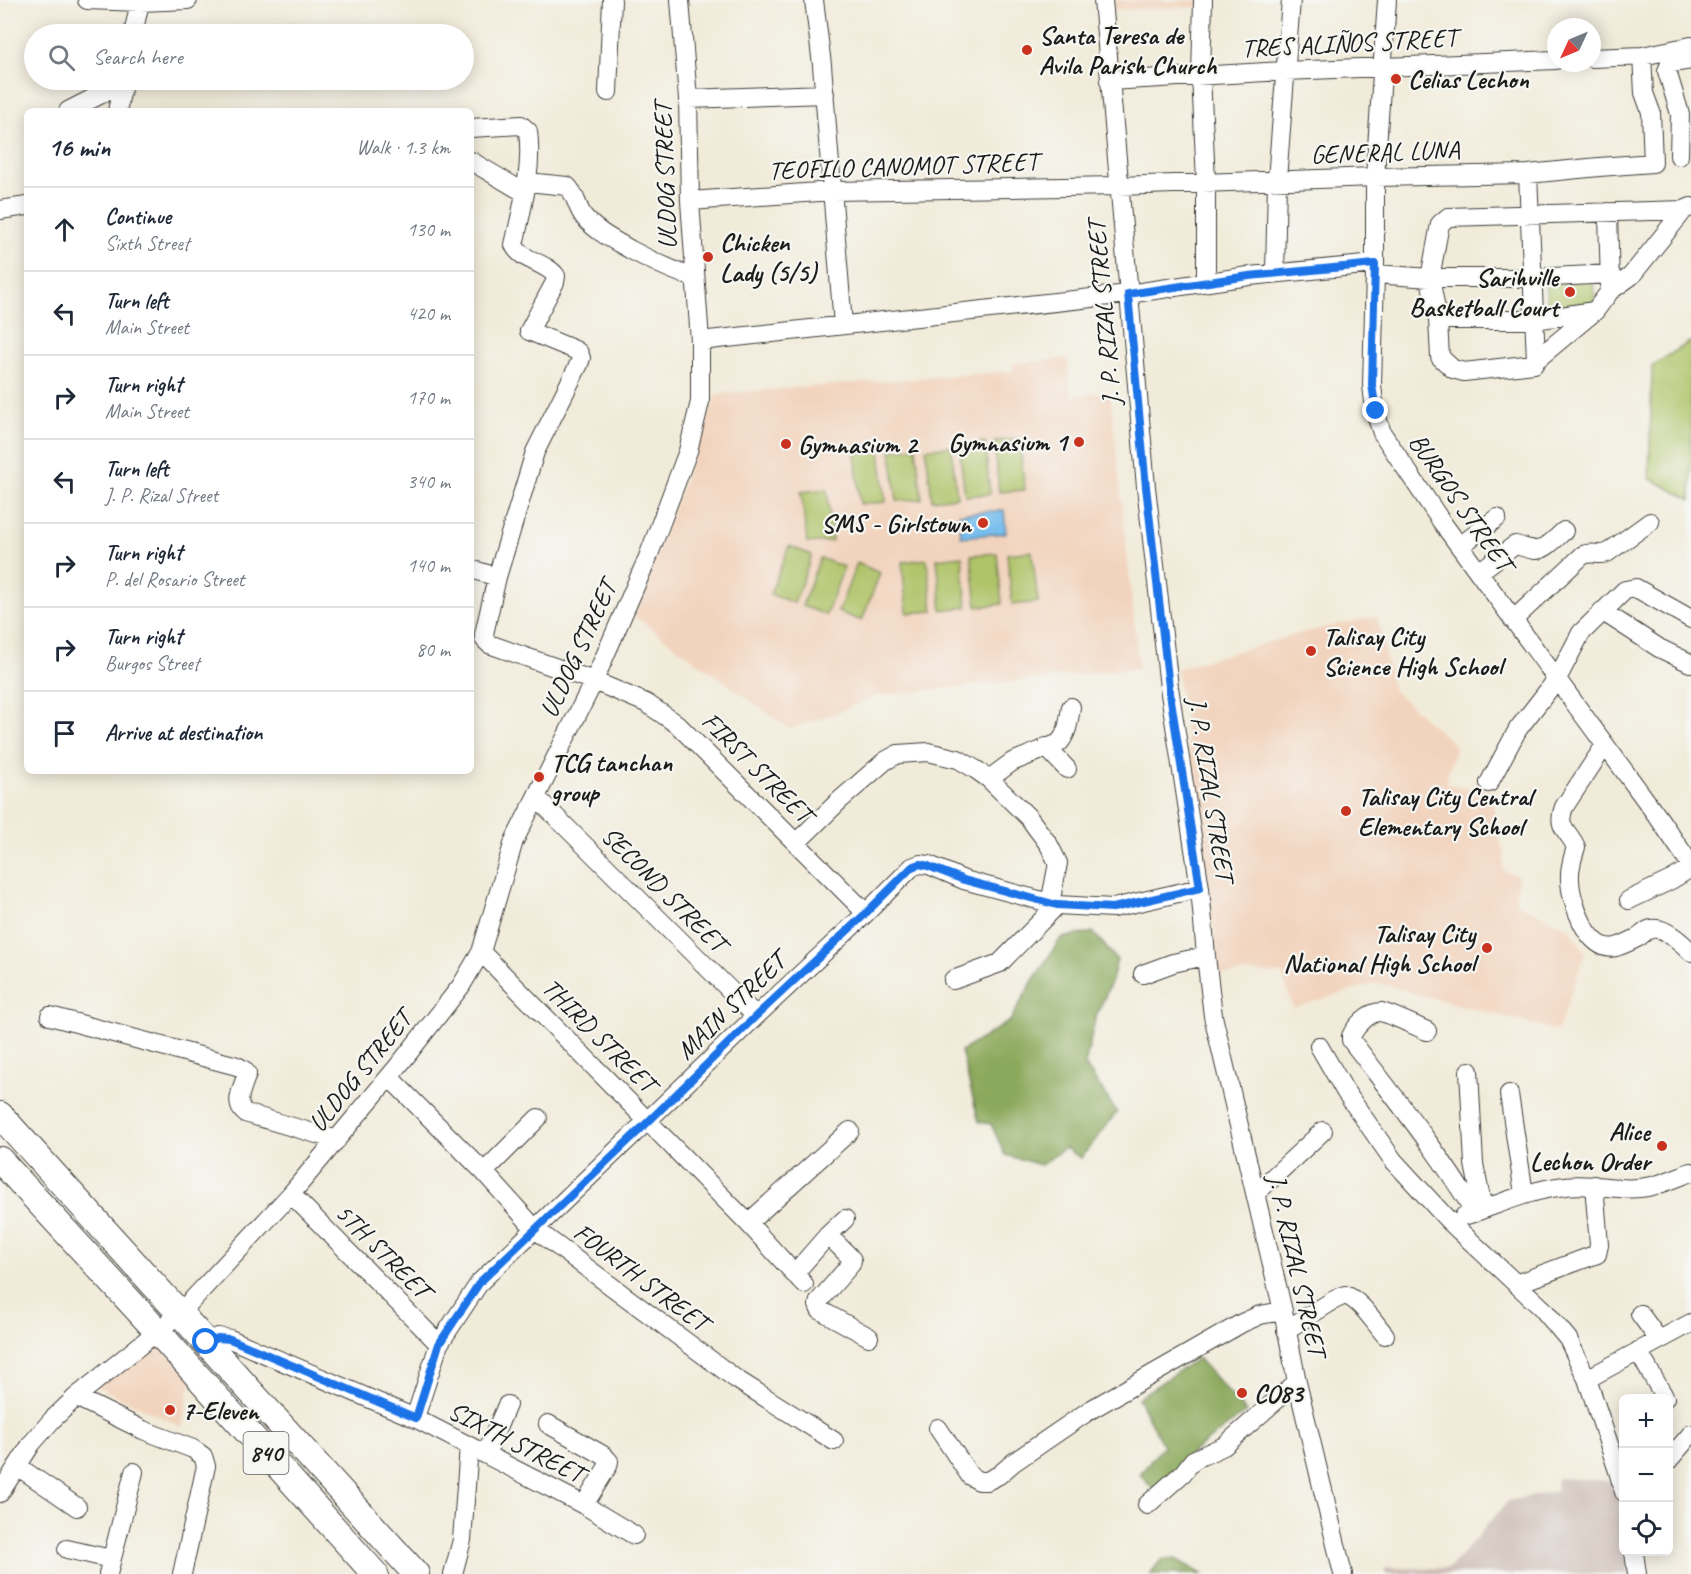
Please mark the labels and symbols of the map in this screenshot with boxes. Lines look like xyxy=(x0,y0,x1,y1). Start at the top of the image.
north arrow xyxy=(1547,18,1601,72)
place label: Santa Teresa de Avila Parish Church xyxy=(1039,19,1217,82)
street label: TRES ALIÑOS STREET xyxy=(1241,21,1463,65)
marker: Santa Teresa de Avila Parish Church xyxy=(1020,43,1034,57)
place label: Celias Lechon xyxy=(1408,63,1530,96)
marker: Celias Lechon xyxy=(1389,72,1403,86)
street label: ULDOG STREET xyxy=(646,97,684,250)
street label: GENERAL LUNA xyxy=(1310,133,1461,171)
street label: TEOFILO CANOMOT STREET xyxy=(768,145,1044,187)
street label: J. P. RIZAL STREET xyxy=(1079,214,1129,409)
place label: Chicken Lady (5/5) xyxy=(720,226,819,289)
marker: Chicken Lady (5/5) xyxy=(701,250,715,264)
place label: Sarihville Basketball Court xyxy=(1409,261,1561,324)
marker: Sarihville Basketball Court xyxy=(1563,285,1577,299)
route end xyxy=(1362,397,1388,423)
place label: Gymnasium 1 xyxy=(948,426,1070,459)
street label: BURGOS STREET xyxy=(1401,427,1524,582)
place label: Gymnasium 2 xyxy=(798,428,919,461)
marker: Gymnasium 1 xyxy=(1072,435,1086,449)
marker: Gymnasium 2 xyxy=(779,437,793,451)
place label: SMS - Girlstown xyxy=(821,507,973,540)
marker: SMS - Girlstown xyxy=(976,516,990,530)
street label: ULDOG STREET xyxy=(532,571,626,723)
place label: Talisay City Science High School xyxy=(1323,620,1506,683)
marker: Talisay City Science High School xyxy=(1304,644,1318,658)
street label: J. P. RIZAL STREET xyxy=(1180,693,1243,888)
street label: FIRST STREET xyxy=(695,705,824,834)
place label: TCG tanchan group xyxy=(551,746,673,809)
marker: TCG tanchan group xyxy=(532,770,546,784)
place label: Talisay City Central Elementary School xyxy=(1358,780,1538,843)
marker: Talisay City Central Elementary School xyxy=(1339,804,1353,818)
street label: SECOND STREET xyxy=(594,819,738,963)
place label: Talisay City National High School xyxy=(1283,917,1479,980)
street label: MAIN STREET xyxy=(669,941,798,1066)
marker: Talisay City National High School xyxy=(1480,941,1494,955)
street label: THIRD STREET xyxy=(535,971,667,1103)
street label: ULDOG STREET xyxy=(301,1000,422,1138)
place label: Alice Lechon Order xyxy=(1530,1115,1653,1178)
marker: Alice Lechon Order xyxy=(1655,1139,1669,1153)
street label: J. P. RIZAL STREET xyxy=(1260,1169,1335,1364)
street label: 5TH STREET xyxy=(328,1196,443,1311)
street label: FOURTH STREET xyxy=(567,1216,720,1342)
route start xyxy=(192,1328,218,1354)
place label: CO83 xyxy=(1254,1377,1305,1410)
marker: CO83 xyxy=(1235,1386,1249,1400)
place label: 7-Eleven xyxy=(182,1394,261,1427)
street label: SIXTH STREET xyxy=(443,1394,594,1493)
marker: 7-Eleven xyxy=(163,1403,177,1417)
road number: 840 xyxy=(244,1432,288,1474)

